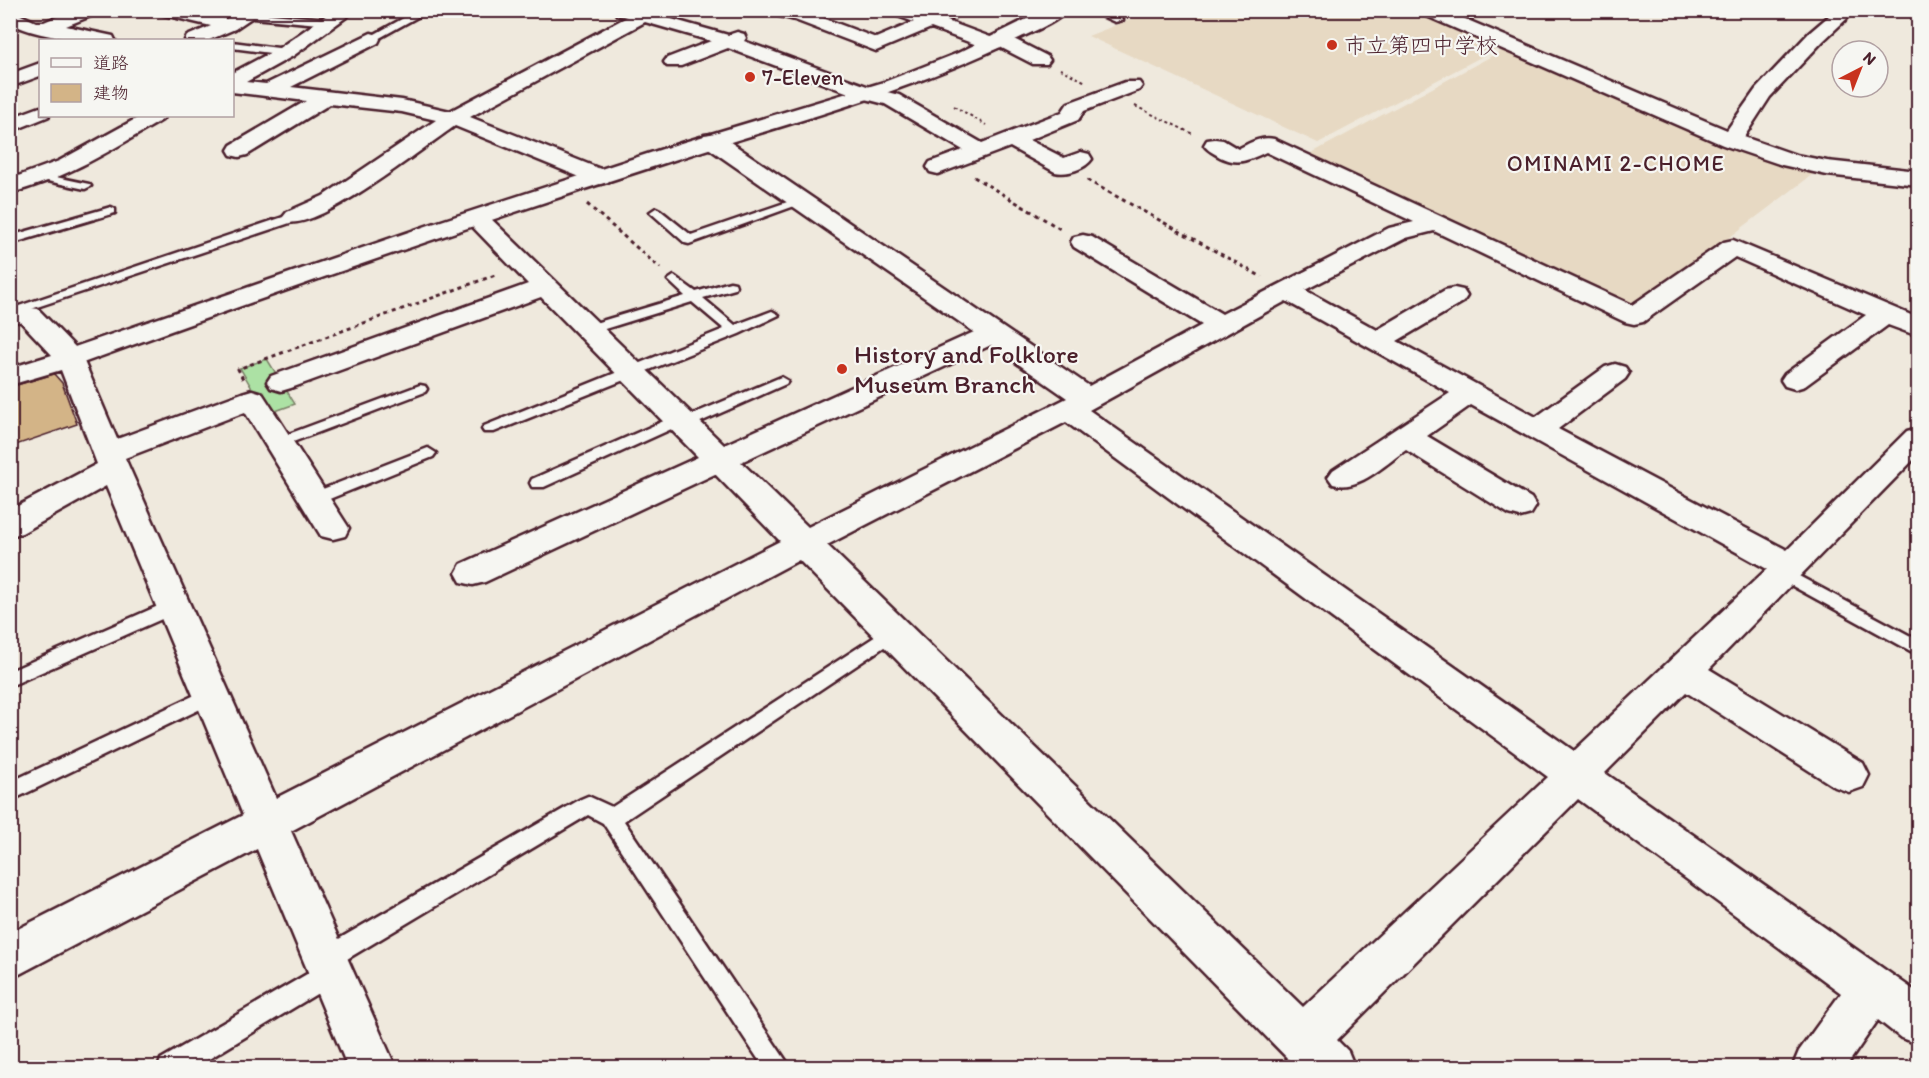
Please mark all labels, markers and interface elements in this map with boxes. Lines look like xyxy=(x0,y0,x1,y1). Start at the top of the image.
place label: 市立第四中学校 xyxy=(1344,32,1498,59)
marker: 市立第四中学校 xyxy=(1325,38,1339,52)
legend xyxy=(39,39,234,117)
north arrow xyxy=(1830,39,1890,99)
text: N xyxy=(1859,48,1880,69)
text: 道路 xyxy=(93,52,129,74)
place label: 7-Eleven xyxy=(762,64,844,91)
marker: 7-Eleven xyxy=(743,70,757,84)
text: 建物 xyxy=(93,82,129,104)
district label: OMINAMI 2-CHOME xyxy=(1507,150,1725,177)
place label: History and Folklore Museum Branch xyxy=(854,338,1079,400)
marker: History and Folklore Museum Branch xyxy=(835,362,849,376)

